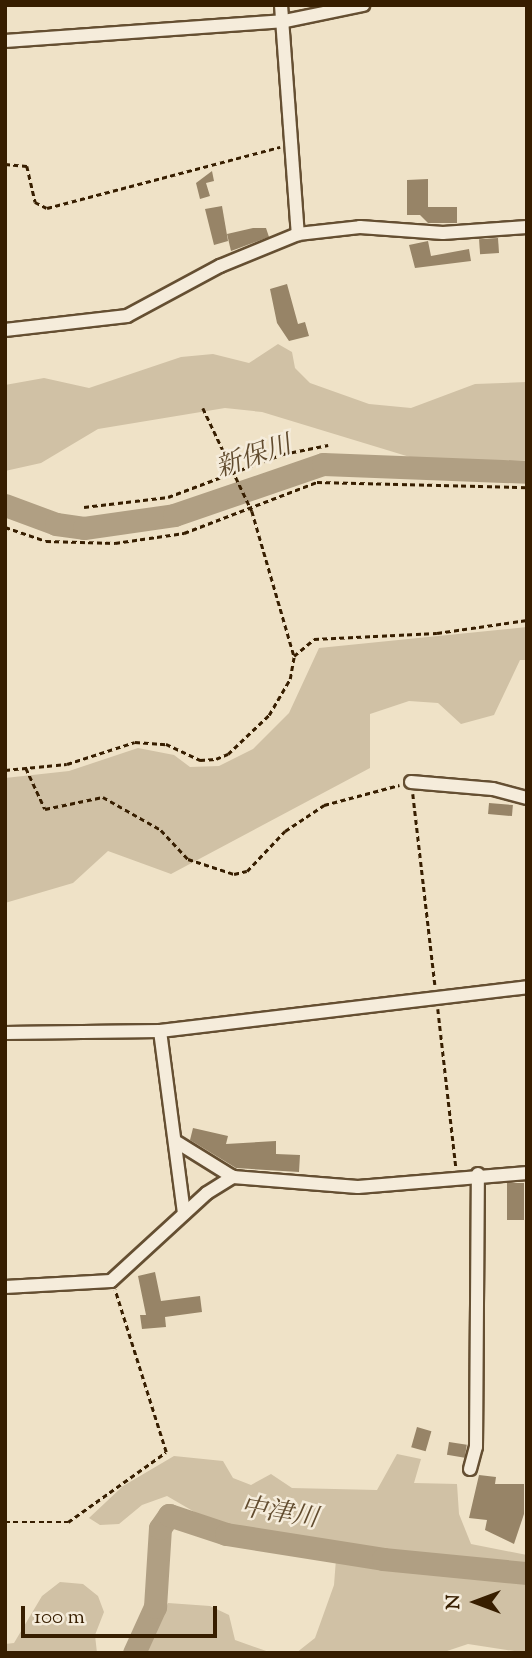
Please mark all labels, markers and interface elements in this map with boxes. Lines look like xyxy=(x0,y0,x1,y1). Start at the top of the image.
water label: 新保川 xyxy=(212,431,296,485)
water label: 中津川 xyxy=(238,1492,320,1536)
north arrow xyxy=(441,1567,511,1637)
scale bar xyxy=(24,1592,220,1636)
text: N xyxy=(441,1594,468,1610)
text: 100 m xyxy=(34,1603,85,1633)

